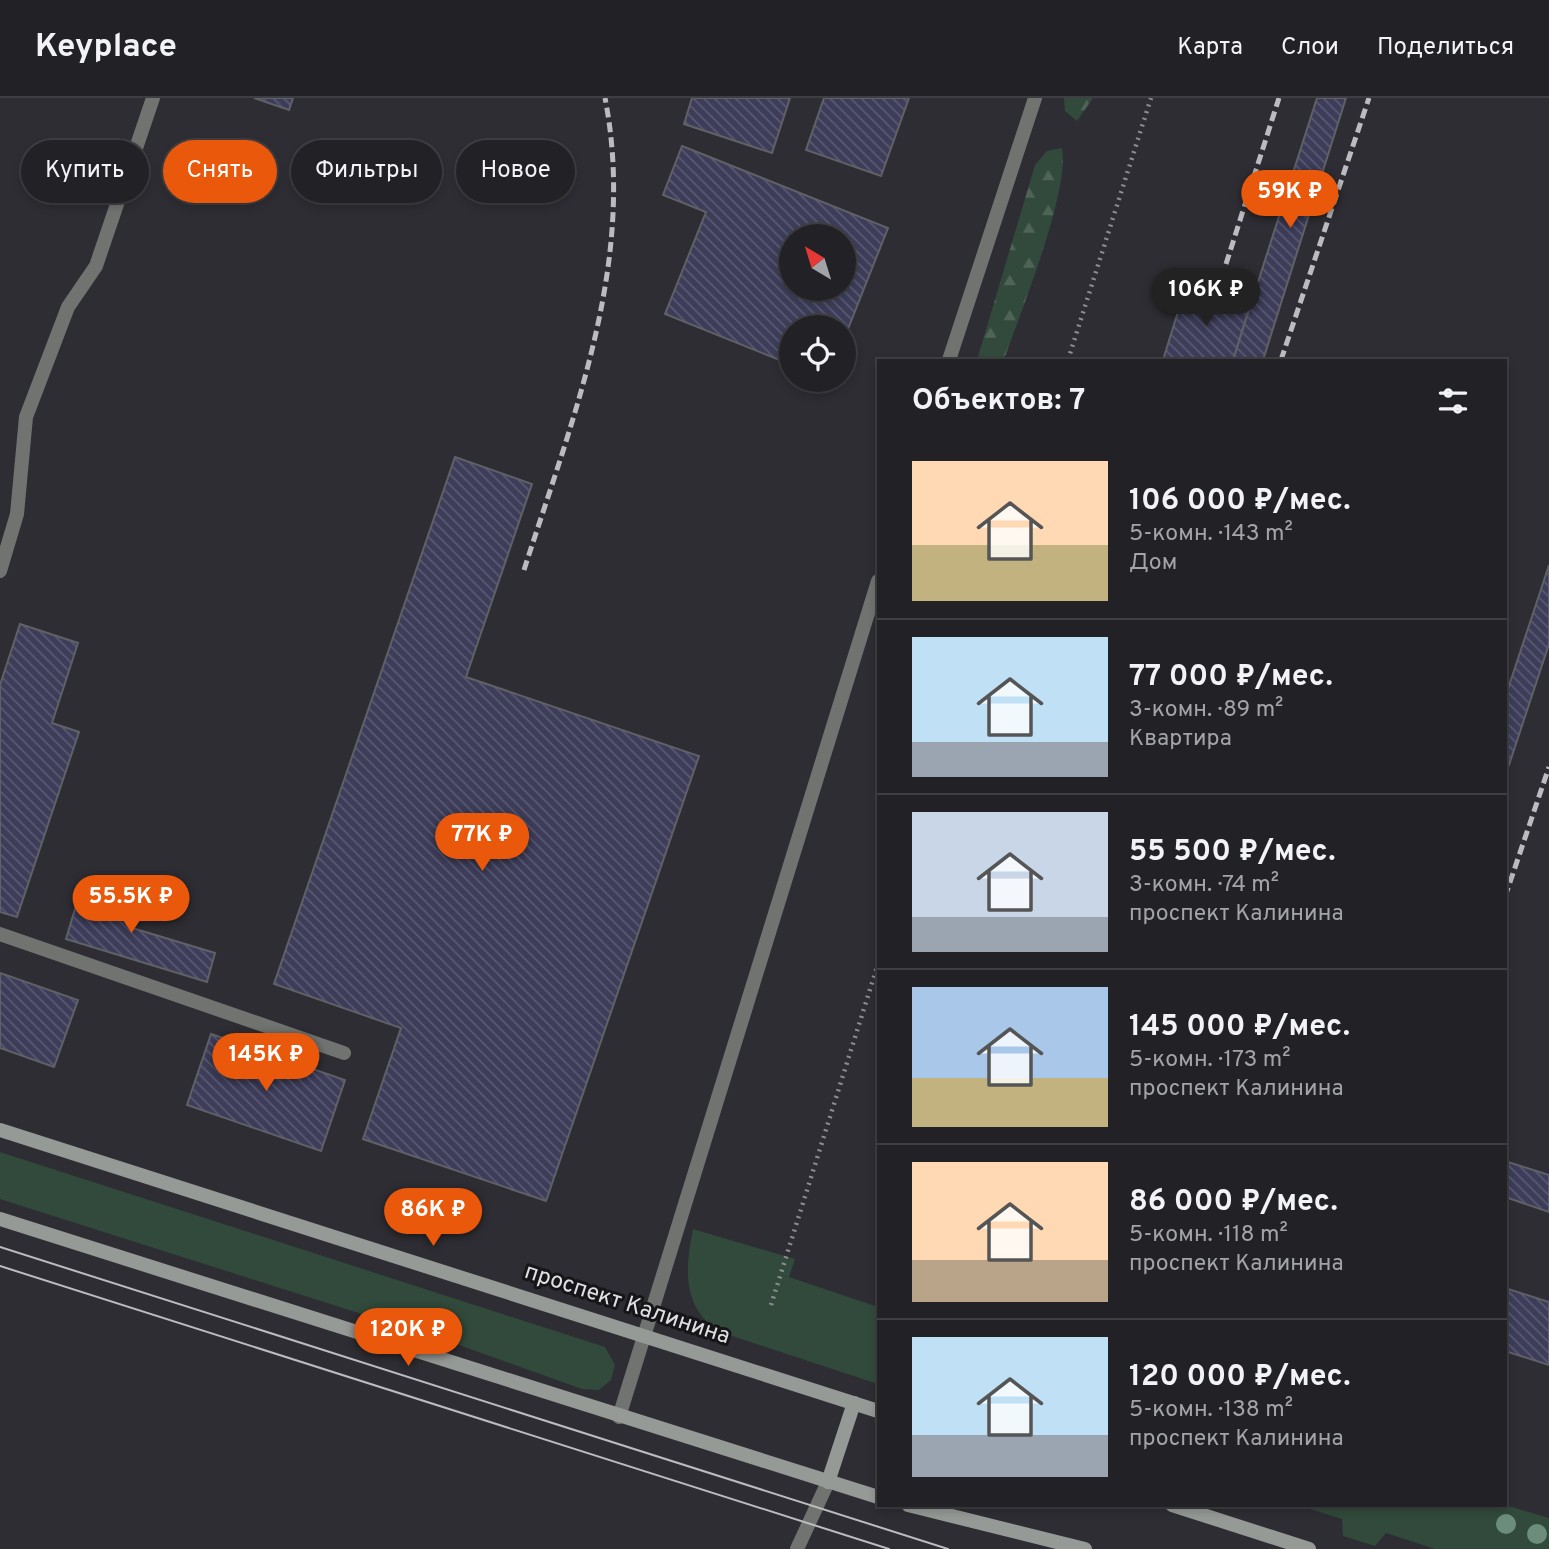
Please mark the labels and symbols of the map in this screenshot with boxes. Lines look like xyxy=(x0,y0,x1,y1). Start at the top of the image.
pin: 59K ₽ xyxy=(1241,170,1339,230)
north arrow xyxy=(779,224,856,301)
pin: 106K ₽ xyxy=(1149,268,1263,328)
pin: 77K ₽ xyxy=(433,814,531,873)
pin: 55.5K ₽ xyxy=(66,876,196,935)
pin: 145K ₽ xyxy=(209,1034,323,1093)
pin: 86K ₽ xyxy=(384,1188,482,1248)
street label: проспект Калинина xyxy=(521,1258,733,1352)
pin: 120K ₽ xyxy=(351,1308,465,1368)

